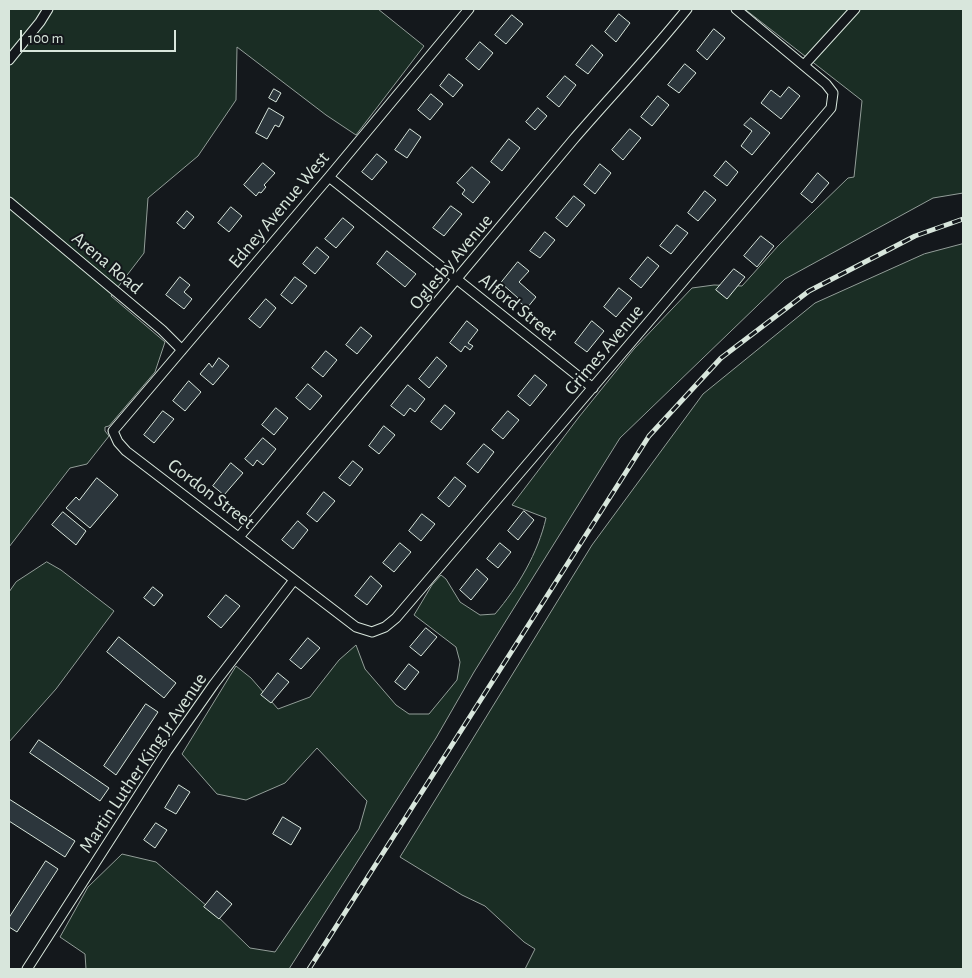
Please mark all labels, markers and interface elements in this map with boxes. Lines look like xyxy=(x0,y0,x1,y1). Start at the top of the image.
scale bar xyxy=(22,20,179,52)
text: 100 m xyxy=(28,31,63,46)
street label: Edney Avenue West xyxy=(224,147,334,273)
street label: Oglesby Avenue xyxy=(404,210,498,314)
street label: Arena Road xyxy=(67,227,147,299)
street label: Alford Street xyxy=(474,269,562,345)
street label: Grimes Avenue xyxy=(560,300,648,400)
street label: Gordon Street xyxy=(163,454,259,534)
street label: Martin Luther King Jr Avenue xyxy=(74,669,212,857)

